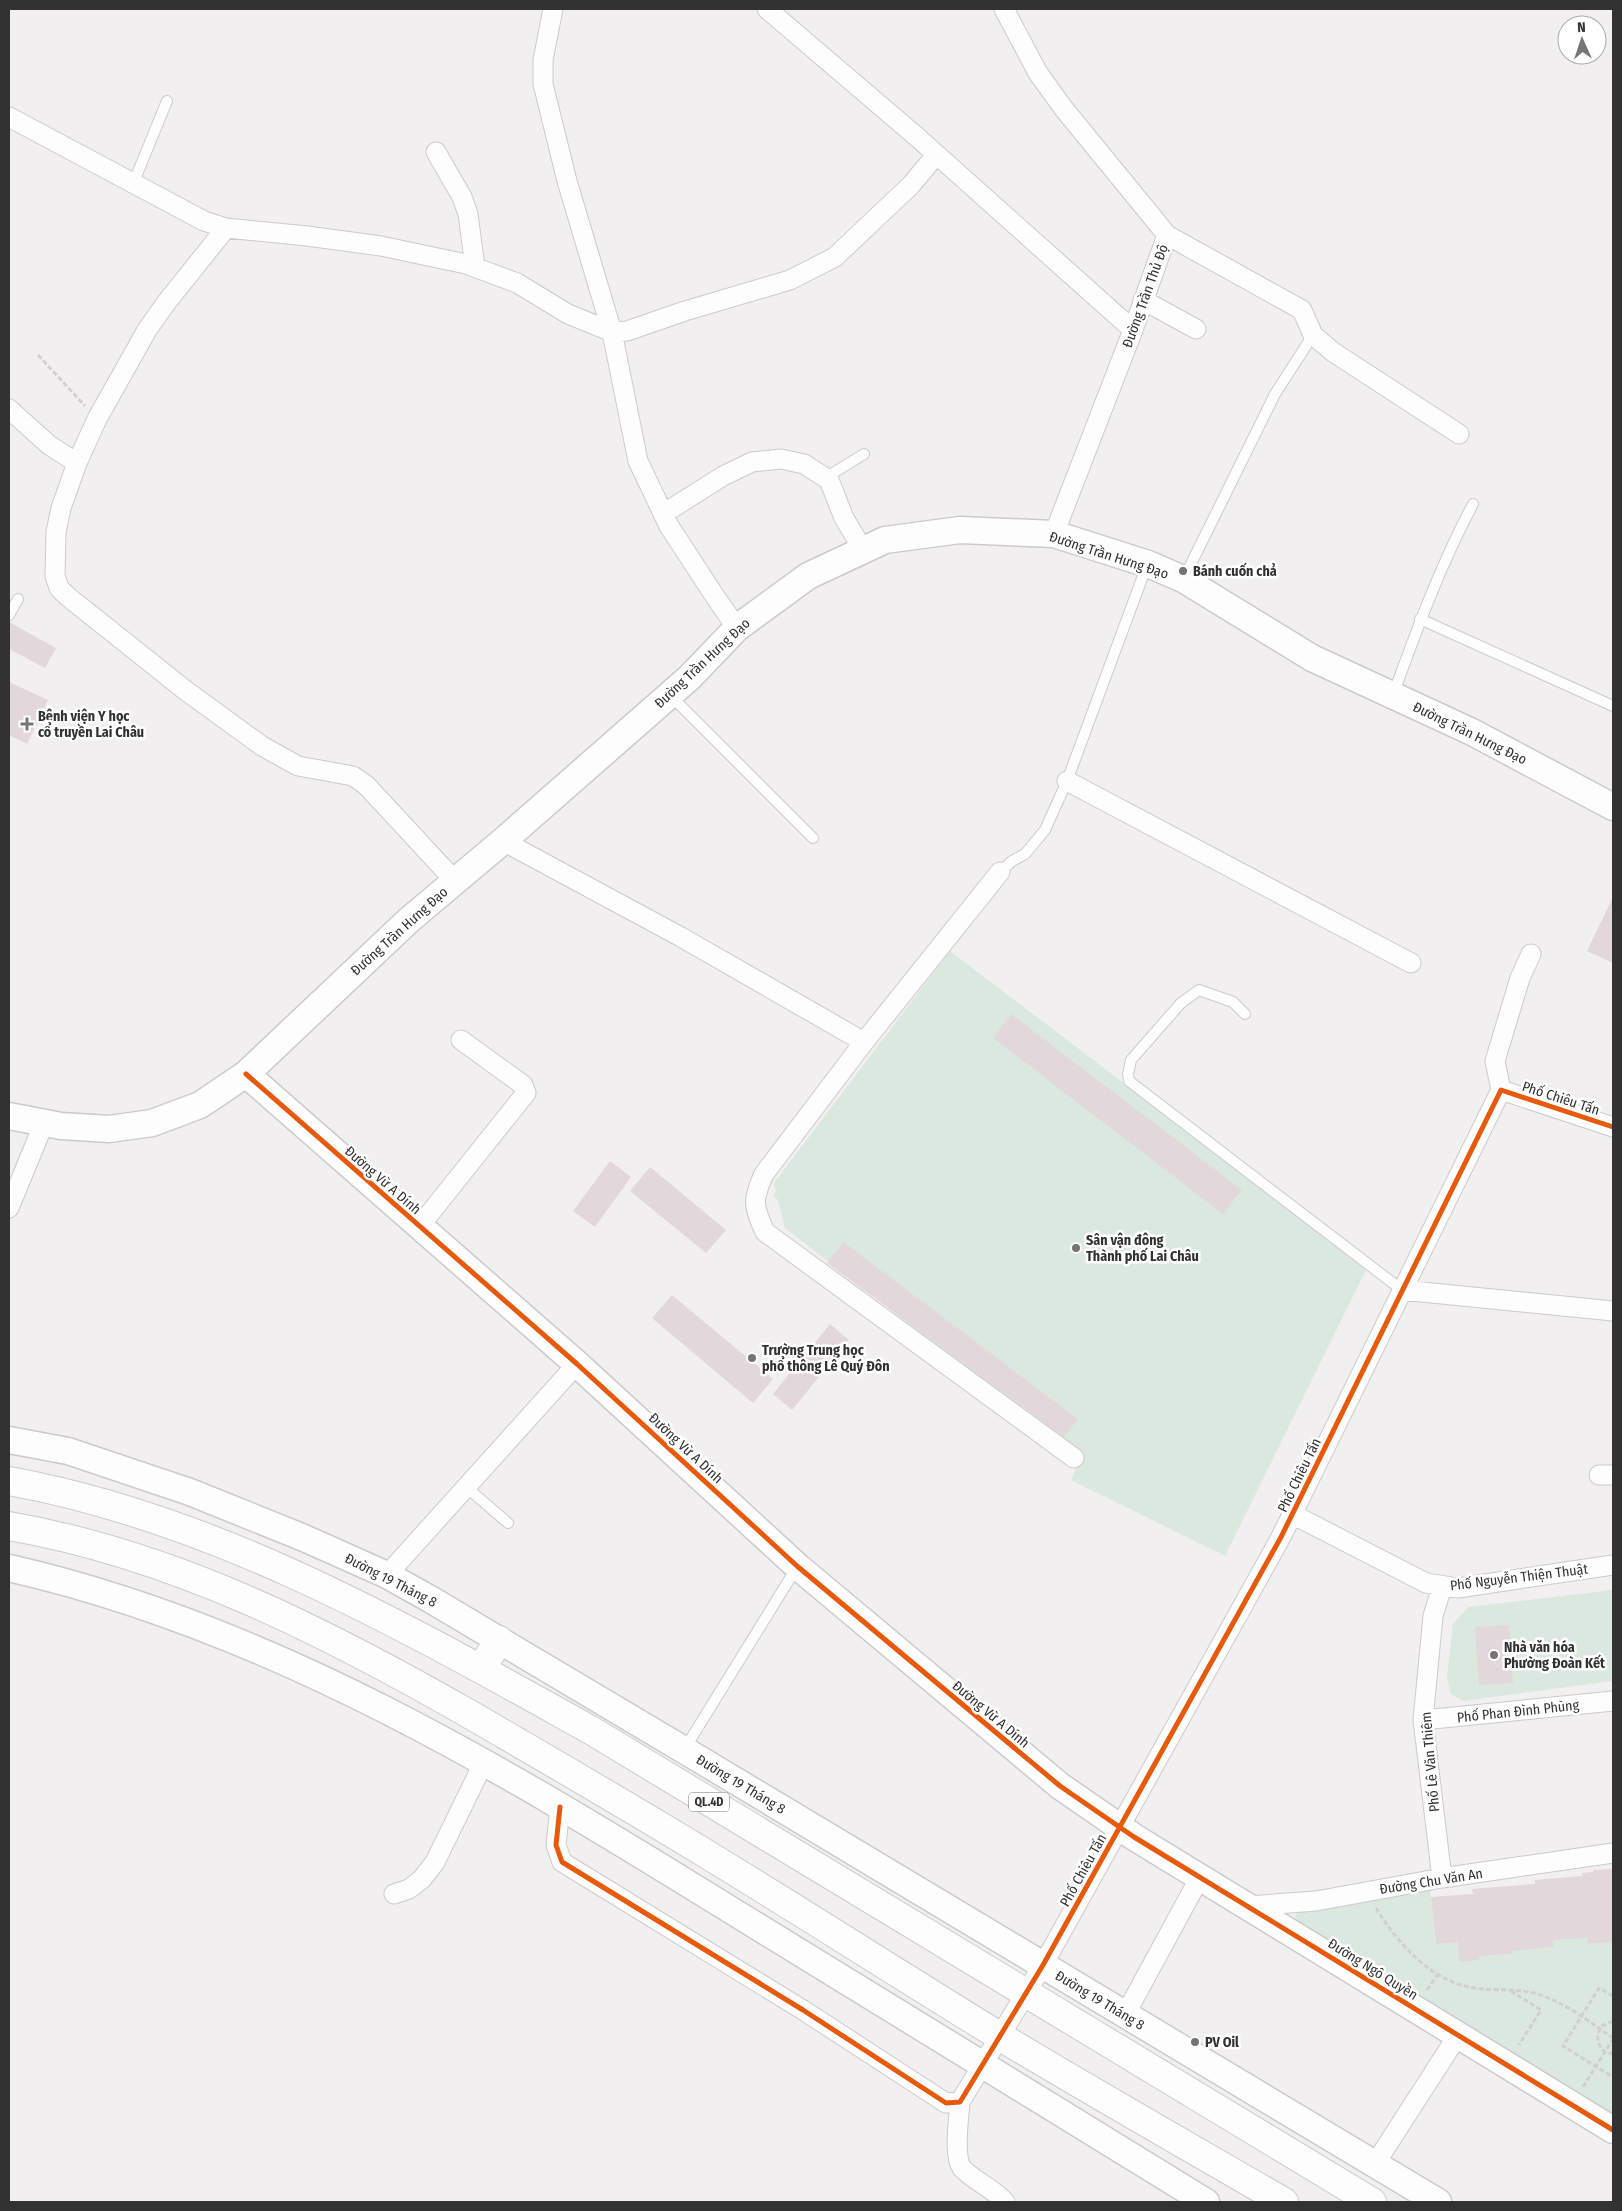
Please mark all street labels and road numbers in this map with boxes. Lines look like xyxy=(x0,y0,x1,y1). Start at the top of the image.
street label: Đường Trần Thủ Độ xyxy=(1118,242,1172,350)
street label: Đường Trần Hưng Đạo xyxy=(1047,527,1171,583)
street label: Đường Trần Hưng Đạo xyxy=(650,614,754,712)
street label: Đường Trần Hưng Đạo xyxy=(1410,698,1530,768)
street label: Đường Trần Hưng Đạo xyxy=(347,883,451,979)
street label: Phố Chiêu Tấn xyxy=(1520,1077,1602,1119)
street label: Đường Vừ A Dính xyxy=(341,1143,424,1218)
street label: Đường Vừ A Dính xyxy=(645,1410,726,1487)
street label: Phố Chiêu Tấn xyxy=(1273,1435,1325,1515)
street label: Đường 19 Tháng 8 xyxy=(342,1550,440,1611)
street label: Phố Nguyễn Thiện Thuật xyxy=(1449,1560,1589,1594)
street label: Đường Vừ A Dính xyxy=(949,1677,1033,1752)
street label: Phố Phan Đình Phùng xyxy=(1456,1696,1580,1726)
street label: Phố Lê Văn Thiêm xyxy=(1417,1711,1443,1813)
street label: Đường 19 Tháng 8 xyxy=(693,1751,788,1818)
road number: QL.4D xyxy=(689,1792,729,1811)
street label: Phố Chiêu Tấn xyxy=(1056,1830,1110,1910)
street label: Đường Chu Văn An xyxy=(1378,1865,1484,1898)
street label: Đường Ngô Quyền xyxy=(1325,1934,1421,2004)
street label: Đường 19 Tháng 8 xyxy=(1052,1967,1147,2034)

